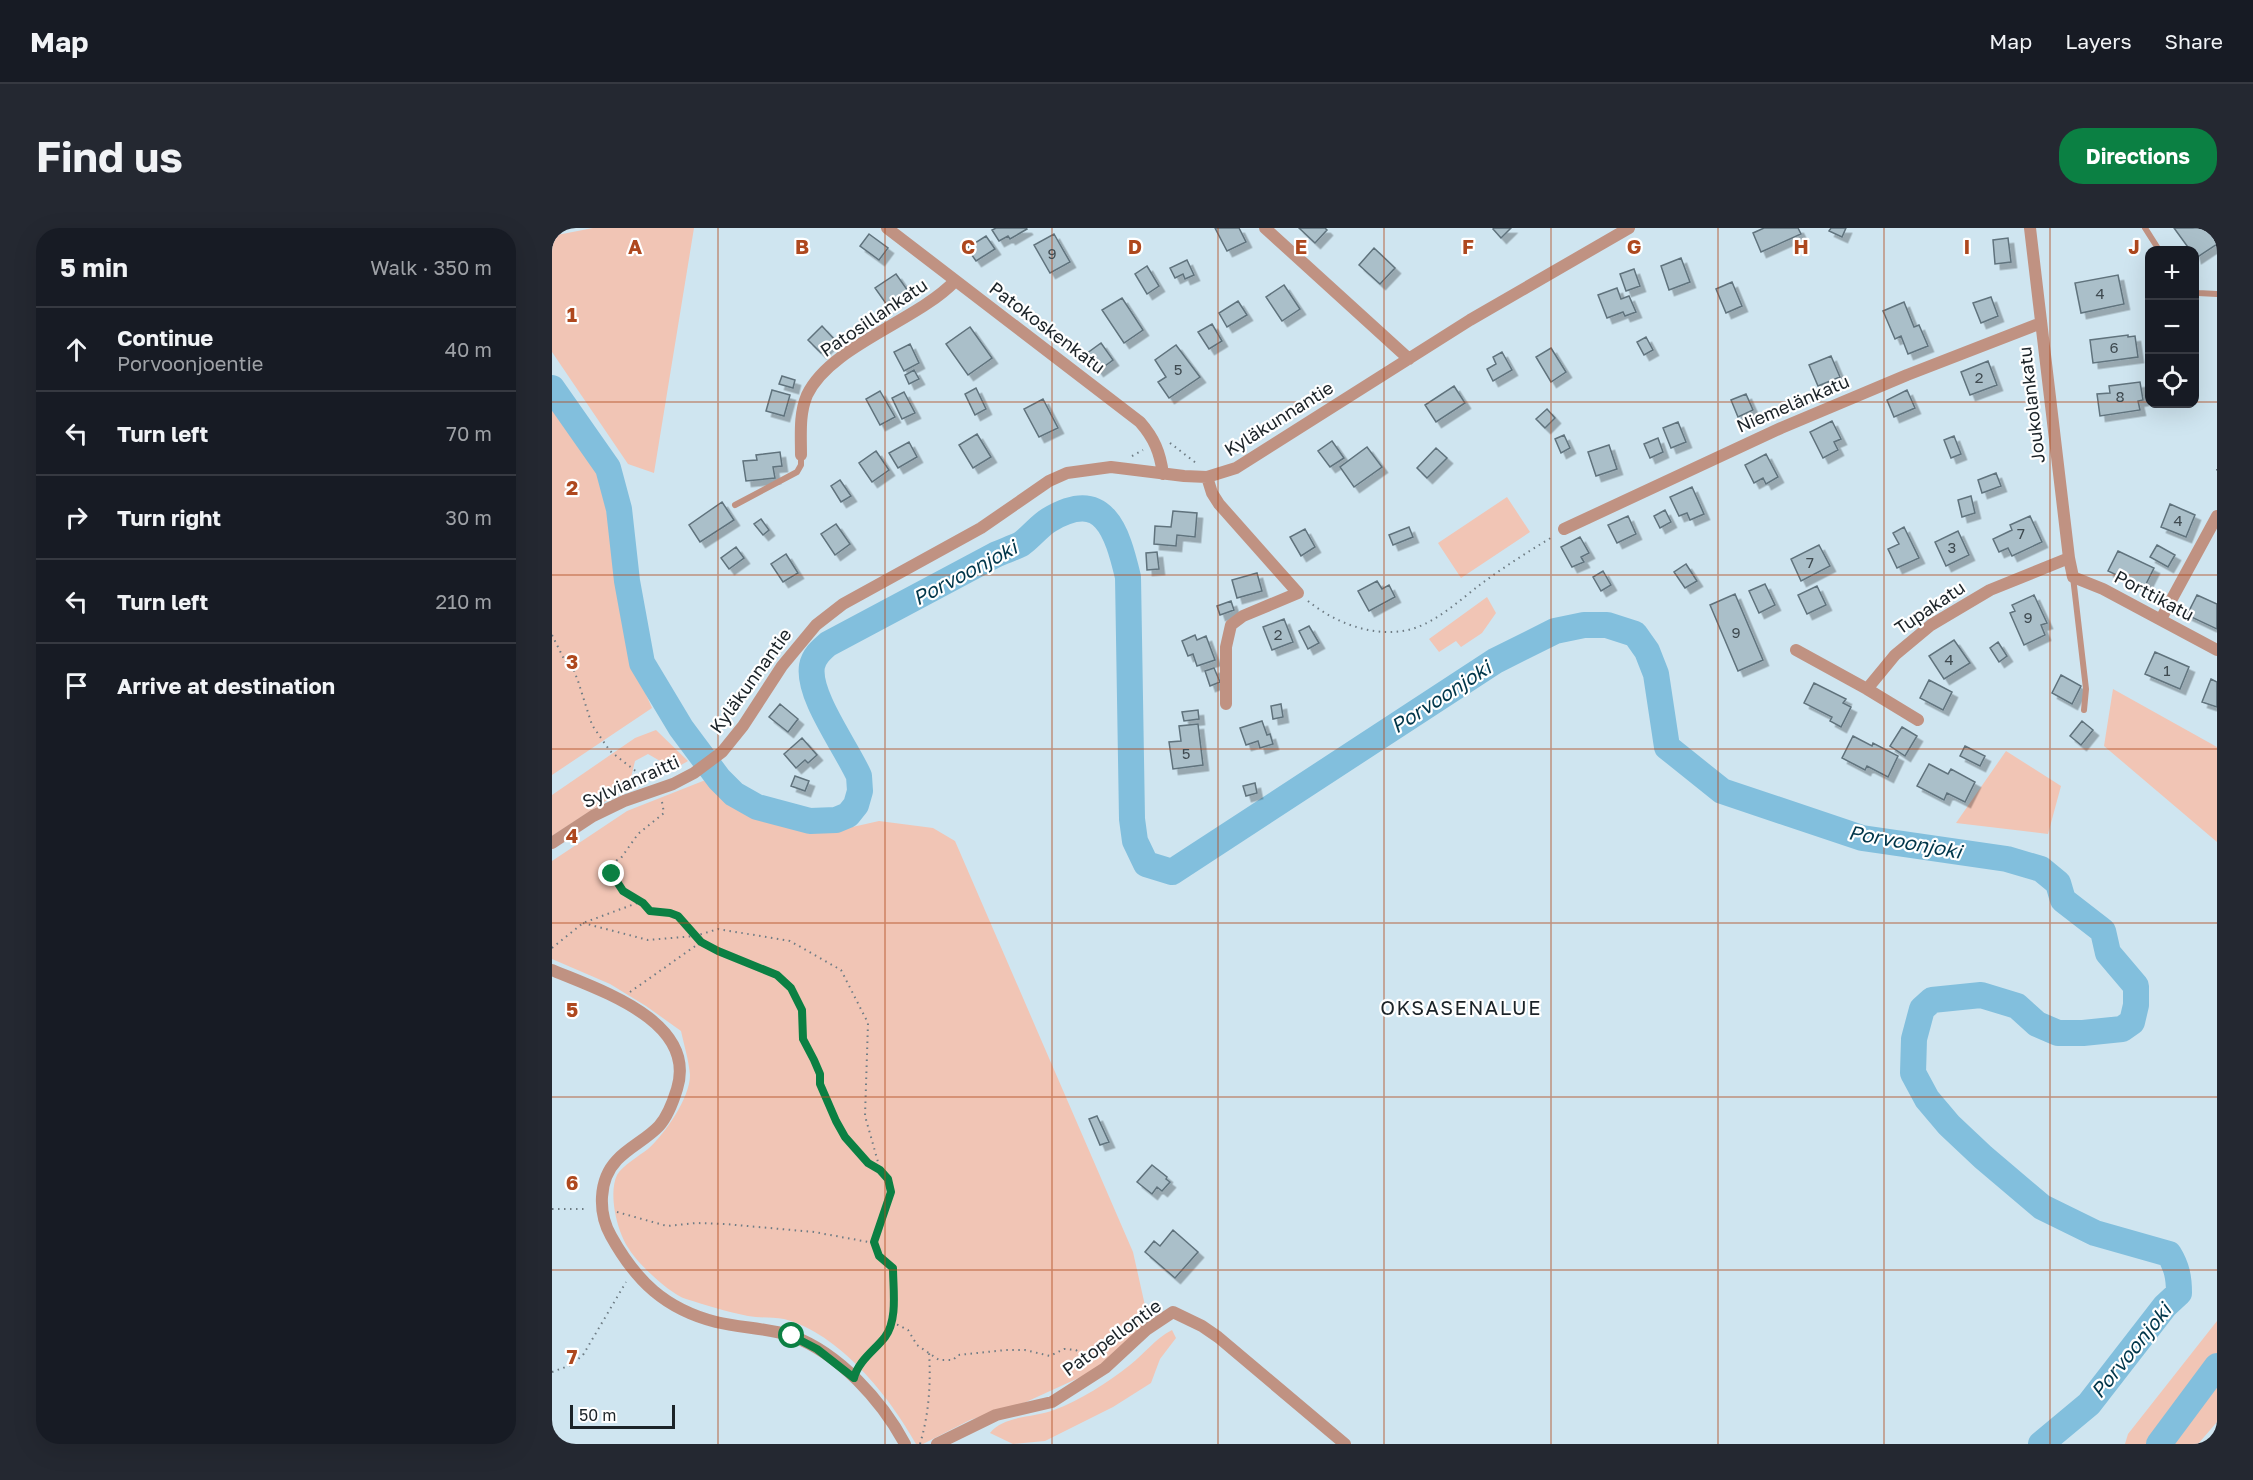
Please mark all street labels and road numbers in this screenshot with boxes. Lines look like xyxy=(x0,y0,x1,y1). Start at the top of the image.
street label: Patosillankatu xyxy=(816,273,931,361)
street label: Patokoskenkatu xyxy=(985,277,1110,378)
street label: Joukolankatu xyxy=(2013,346,2049,465)
street label: Niemelänkatu xyxy=(1733,369,1852,437)
street label: Kyläkunnantie xyxy=(1220,376,1337,460)
street label: Porttikatu xyxy=(2111,565,2198,625)
street label: Tupakatu xyxy=(1890,576,1969,639)
street label: Kyläkunnantie xyxy=(705,624,796,737)
street label: Sylvianraitti xyxy=(579,750,683,812)
street label: Patopellontie xyxy=(1058,1294,1165,1380)

